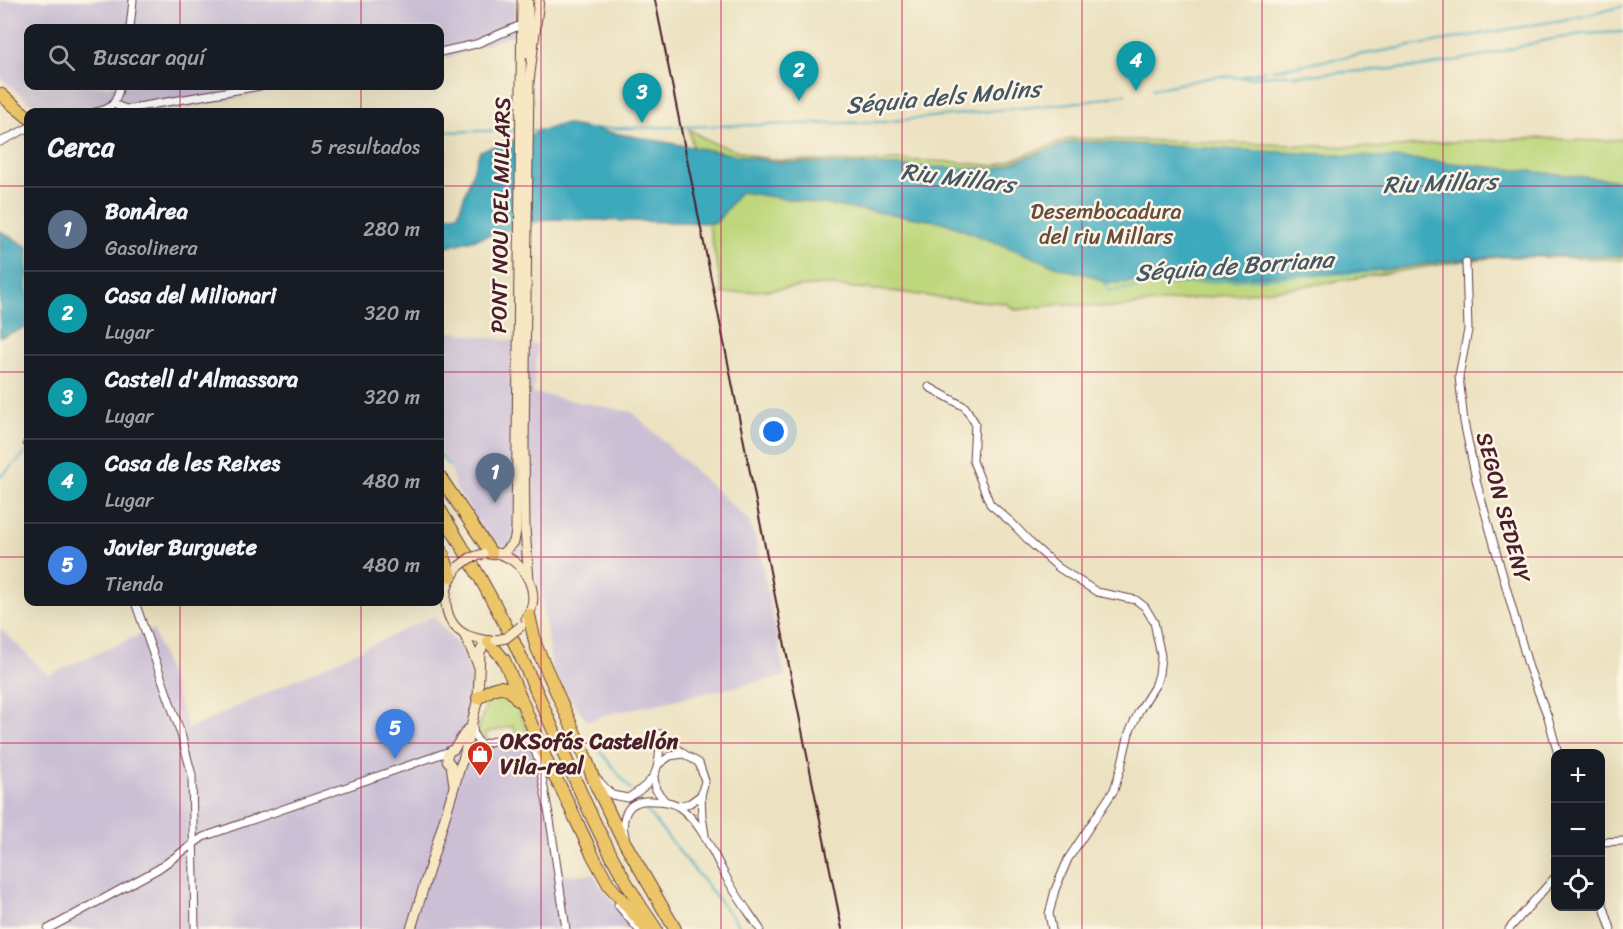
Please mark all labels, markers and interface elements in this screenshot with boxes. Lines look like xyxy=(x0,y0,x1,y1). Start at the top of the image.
search box xyxy=(24,24,444,90)
text: Buscar aquí xyxy=(93,38,205,77)
icon: search xyxy=(45,41,78,74)
pin: 4 xyxy=(1116,42,1156,91)
pin: 2 xyxy=(780,51,818,101)
water label: Séquia dels Molins xyxy=(844,67,1045,126)
pin: 3 xyxy=(622,74,662,123)
street label: PONT NOU DEL MILLARS xyxy=(479,96,522,334)
text: Cerca xyxy=(48,124,114,170)
text: 5 resultados xyxy=(311,130,420,165)
water label: Riu Millars xyxy=(899,150,1020,206)
water label: Riu Millars xyxy=(1382,160,1501,206)
text: BonÀrea xyxy=(105,192,188,231)
park label: Desembocadura del riu Millars xyxy=(1031,192,1181,256)
text: 1 xyxy=(63,212,72,247)
text: 280 m xyxy=(363,212,420,247)
text: Gasolinera xyxy=(105,231,197,266)
water label: Séquia de Borriana xyxy=(1133,238,1338,294)
text: Casa del Milionari xyxy=(105,276,276,315)
text: 2 xyxy=(62,296,73,331)
text: 320 m xyxy=(364,296,420,331)
text: Lugar xyxy=(105,315,153,350)
text: Castell d'Almassora xyxy=(105,360,298,399)
text: 3 xyxy=(62,380,73,415)
text: 320 m xyxy=(364,380,420,415)
text: Lugar xyxy=(105,399,153,434)
your location xyxy=(759,417,788,446)
street label: SEGON SEDENY xyxy=(1465,428,1543,588)
text: Casa de les Reixes xyxy=(105,444,280,483)
pin: 1 xyxy=(476,454,514,503)
text: 4 xyxy=(61,464,74,499)
text: 480 m xyxy=(362,464,420,499)
text: Lugar xyxy=(105,483,153,518)
text: Javier Burguete xyxy=(105,528,257,567)
text: 5 xyxy=(61,548,74,583)
text: 480 m xyxy=(362,548,420,583)
text: Tienda xyxy=(105,567,163,602)
pin: 5 xyxy=(376,710,414,759)
place label: OKSofás Castellón Vila-real xyxy=(500,722,678,786)
shop icon: OKSofás Castellón Vila-real xyxy=(465,739,495,777)
map controls xyxy=(1551,749,1605,911)
button: + xyxy=(1551,749,1605,803)
button: − xyxy=(1551,803,1605,857)
button: locate xyxy=(1551,857,1605,911)

